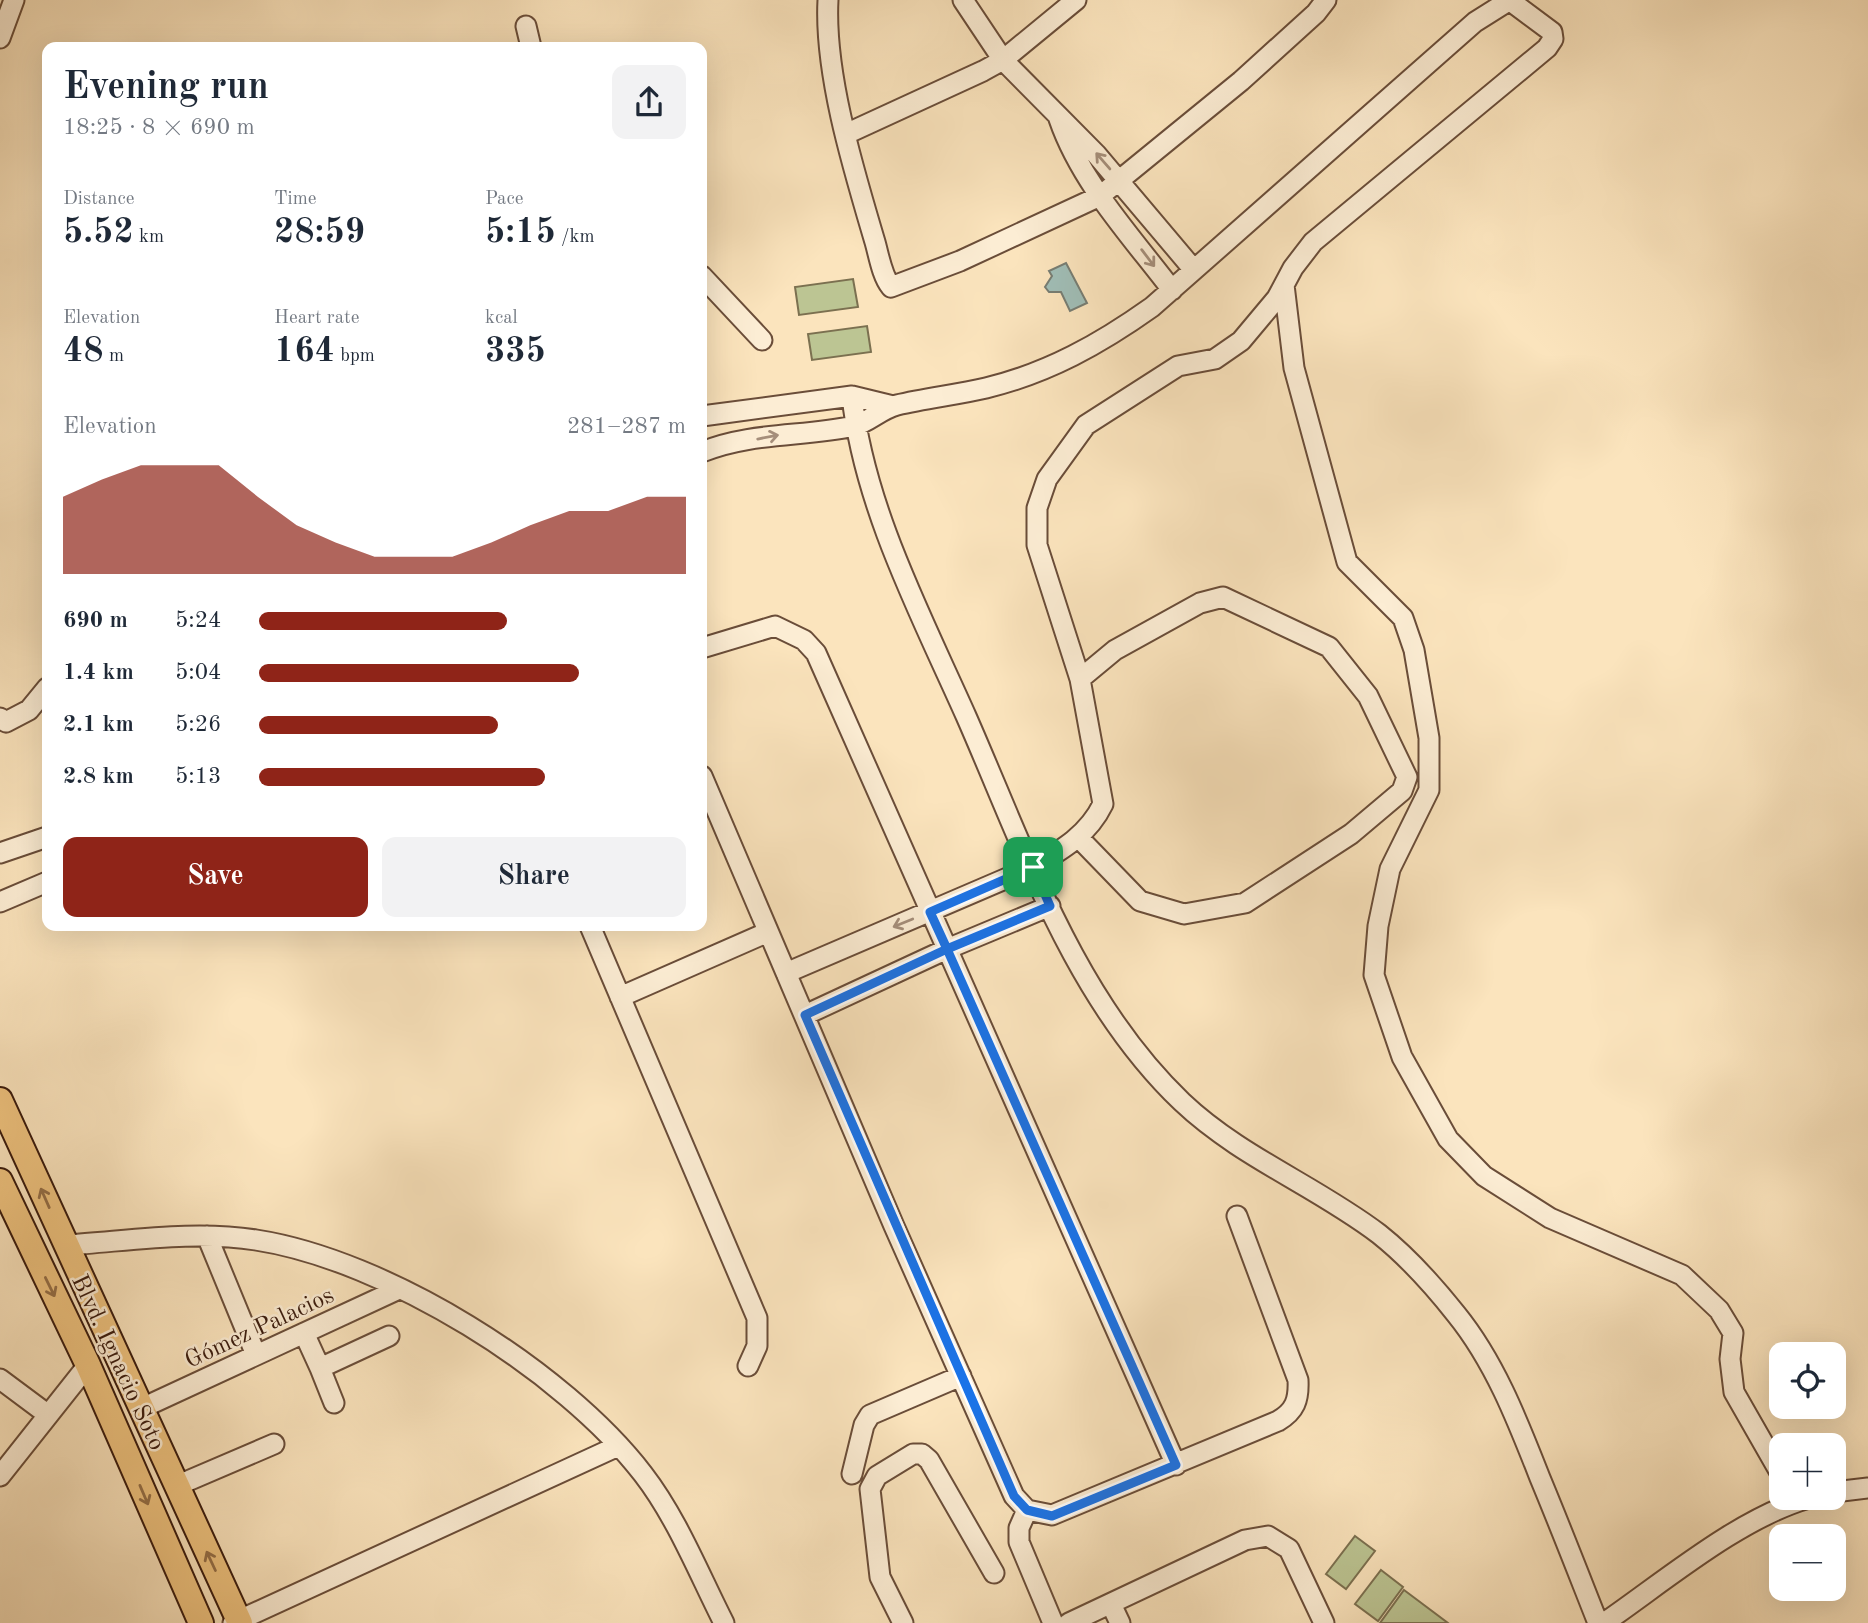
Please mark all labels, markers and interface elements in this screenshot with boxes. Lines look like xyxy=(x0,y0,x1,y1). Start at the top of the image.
button: share xyxy=(612,65,686,139)
text: Evening run xyxy=(63,69,269,107)
text: 18:25 · 8 × 690 m xyxy=(63,116,255,139)
one-way arrow xyxy=(1095,152,1111,170)
text: Distance xyxy=(63,190,135,209)
text: Time xyxy=(274,190,317,209)
text: Pace xyxy=(485,190,524,209)
text: 5.52 xyxy=(63,215,134,250)
text: 28:59 xyxy=(274,215,365,250)
text: 5:15 xyxy=(485,215,556,250)
text: km xyxy=(134,228,164,247)
text: /km xyxy=(556,228,595,247)
one-way arrow xyxy=(1141,248,1155,267)
text: Elevation xyxy=(63,309,140,328)
text: Heart rate xyxy=(274,309,359,328)
text: kcal xyxy=(485,309,518,328)
text: 48 xyxy=(63,334,104,369)
text: 164 xyxy=(274,334,335,369)
text: 335 xyxy=(485,334,546,369)
text: m xyxy=(104,347,124,366)
text: bpm xyxy=(335,347,375,366)
text: Elevation xyxy=(63,415,157,438)
text: 281–287 m xyxy=(567,415,686,438)
one-way arrow xyxy=(756,429,779,443)
text: 690 m xyxy=(63,609,128,632)
text: 5:24 xyxy=(175,609,221,632)
text: 1.4 km xyxy=(63,661,134,684)
text: 5:04 xyxy=(175,661,221,684)
text: 2.1 km xyxy=(63,713,134,736)
text: 5:26 xyxy=(175,713,221,736)
text: 2.8 km xyxy=(63,765,134,788)
text: 5:13 xyxy=(175,765,221,788)
button: Save xyxy=(63,837,368,917)
button: Share xyxy=(382,837,686,917)
pin xyxy=(1003,837,1063,897)
icon: arrive xyxy=(1014,848,1052,886)
one-way arrow xyxy=(892,917,914,930)
one-way arrow xyxy=(38,1188,51,1209)
street label: Blvd. Ignacio Soto xyxy=(66,1271,168,1454)
one-way arrow xyxy=(44,1276,58,1297)
street label: Gómez Palacios xyxy=(182,1284,338,1374)
map controls xyxy=(1769,1342,1846,1601)
button: locate xyxy=(1769,1342,1846,1419)
button: + xyxy=(1769,1433,1846,1510)
one-way arrow xyxy=(138,1483,151,1505)
button: − xyxy=(1769,1524,1846,1601)
one-way arrow xyxy=(204,1551,217,1572)

